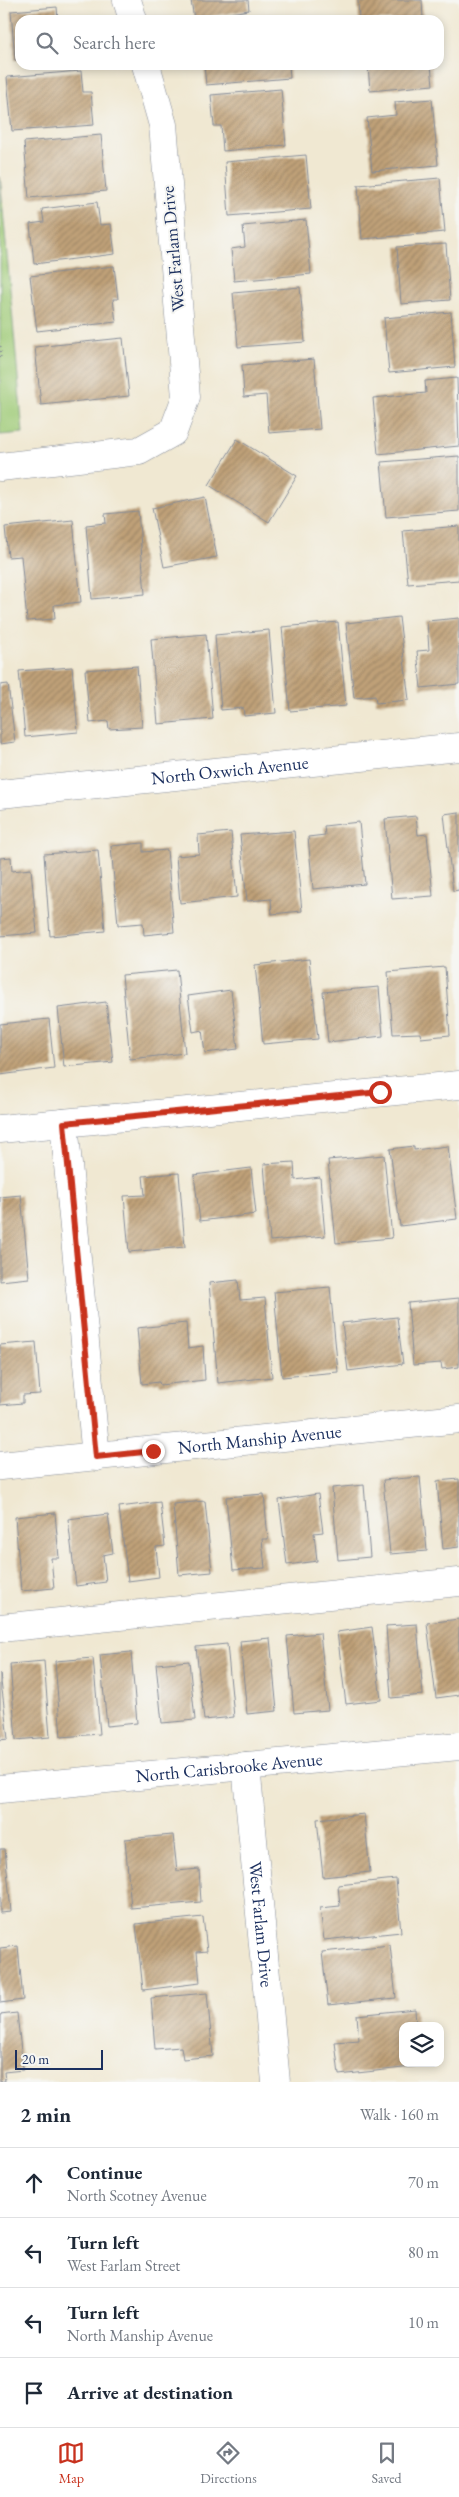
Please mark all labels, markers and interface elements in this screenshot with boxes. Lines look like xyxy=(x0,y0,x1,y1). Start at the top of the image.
search box xyxy=(15,15,444,70)
icon: search xyxy=(33,29,61,57)
text: Search here xyxy=(73,30,155,55)
street label: West Farlam Drive xyxy=(156,185,189,313)
street label: North Oxwich Avenue xyxy=(150,750,309,789)
route start xyxy=(369,1081,392,1104)
street label: North Manship Avenue xyxy=(177,1419,343,1459)
route end xyxy=(142,1440,165,1463)
street label: North Carisbrooke Avenue xyxy=(134,1747,323,1787)
street label: West Farlam Drive xyxy=(244,1860,279,1988)
map controls xyxy=(399,2022,444,2067)
button: layers xyxy=(399,2022,444,2067)
scale bar xyxy=(15,2047,102,2070)
text: 20 m xyxy=(22,2050,49,2068)
text: 2 min xyxy=(20,2101,71,2128)
text: Walk · 160 m xyxy=(360,2104,439,2125)
text: Continue xyxy=(67,2160,142,2185)
icon: ahead xyxy=(20,2169,48,2197)
text: 70 m xyxy=(408,2172,439,2193)
text: North Scotney Avenue xyxy=(67,2185,207,2206)
text: Turn left xyxy=(67,2230,139,2255)
icon: left xyxy=(20,2239,48,2267)
text: 80 m xyxy=(408,2242,439,2263)
text: West Farlam Street xyxy=(67,2255,180,2276)
text: Turn left xyxy=(67,2300,139,2325)
icon: left xyxy=(20,2309,48,2337)
text: 10 m xyxy=(408,2312,439,2333)
text: North Manship Avenue xyxy=(67,2325,213,2346)
icon: arrive xyxy=(20,2379,48,2407)
text: Arrive at destination xyxy=(67,2380,233,2405)
tab: Map xyxy=(57,2439,85,2487)
tab: Directions xyxy=(200,2439,257,2487)
tab: Saved xyxy=(372,2439,402,2487)

